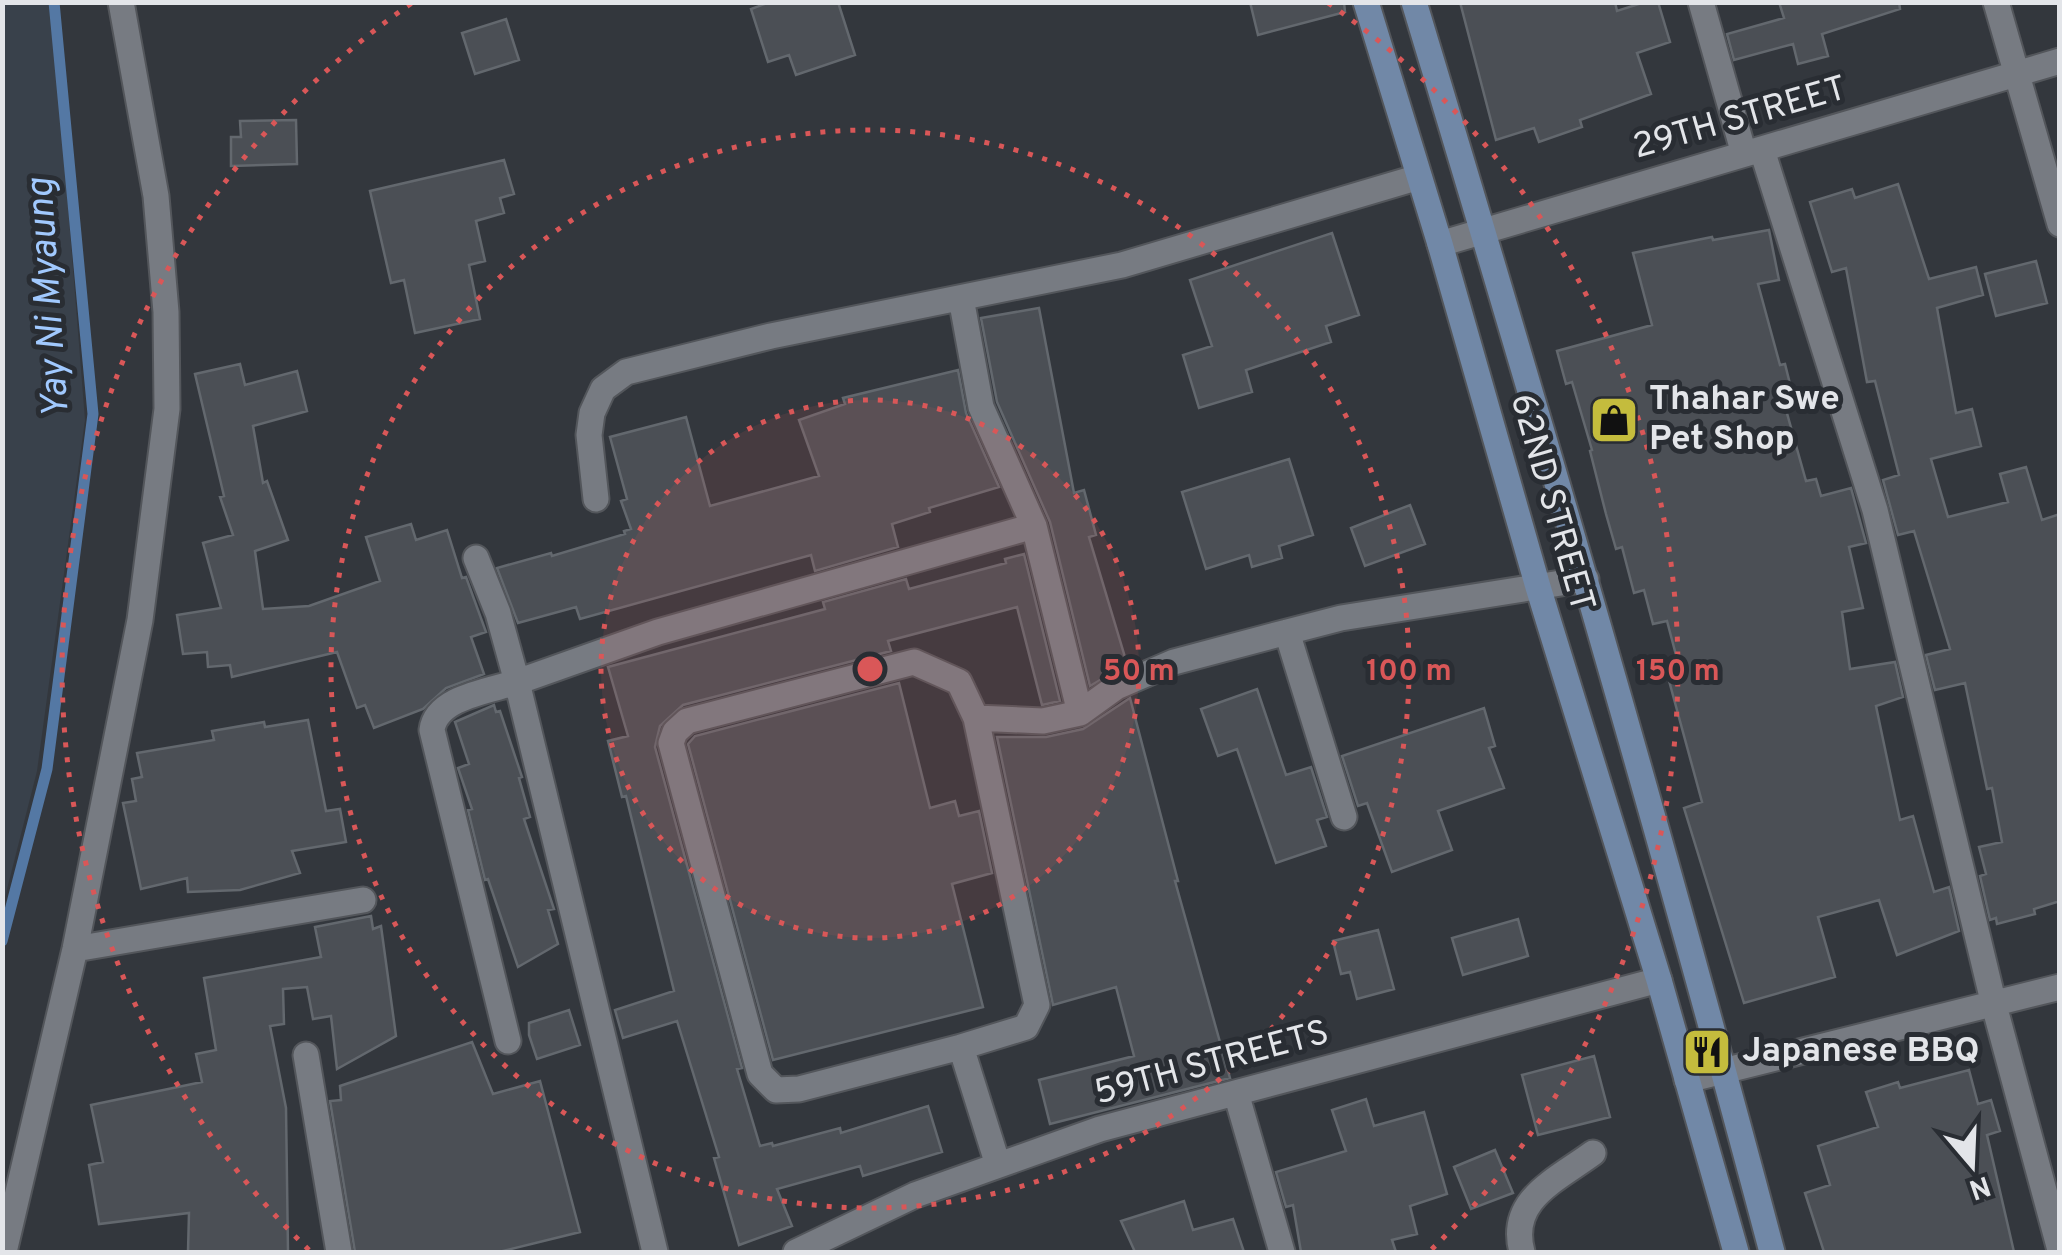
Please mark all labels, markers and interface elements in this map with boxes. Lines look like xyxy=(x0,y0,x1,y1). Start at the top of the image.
street label: 29TH STREET xyxy=(1628,68,1852,170)
water label: Yay Ni Myaung xyxy=(17,176,83,420)
place label: Thahar Swe Pet Shop xyxy=(1649,378,1840,462)
street label: 62ND STREET xyxy=(1499,389,1603,617)
shop icon: Thahar Swe Pet Shop xyxy=(1588,394,1640,446)
centre of rings xyxy=(852,651,888,687)
text: 50 m xyxy=(1103,654,1175,691)
text: 100 m xyxy=(1366,654,1452,691)
text: 150 m xyxy=(1636,654,1720,691)
street label: 59TH STREETS xyxy=(1090,1012,1334,1116)
restaurant icon: Japanese BBQ xyxy=(1681,1026,1733,1078)
place label: Japanese BBQ xyxy=(1742,1030,1980,1074)
north arrow xyxy=(1922,1115,2022,1215)
text: N xyxy=(1964,1166,1995,1206)

